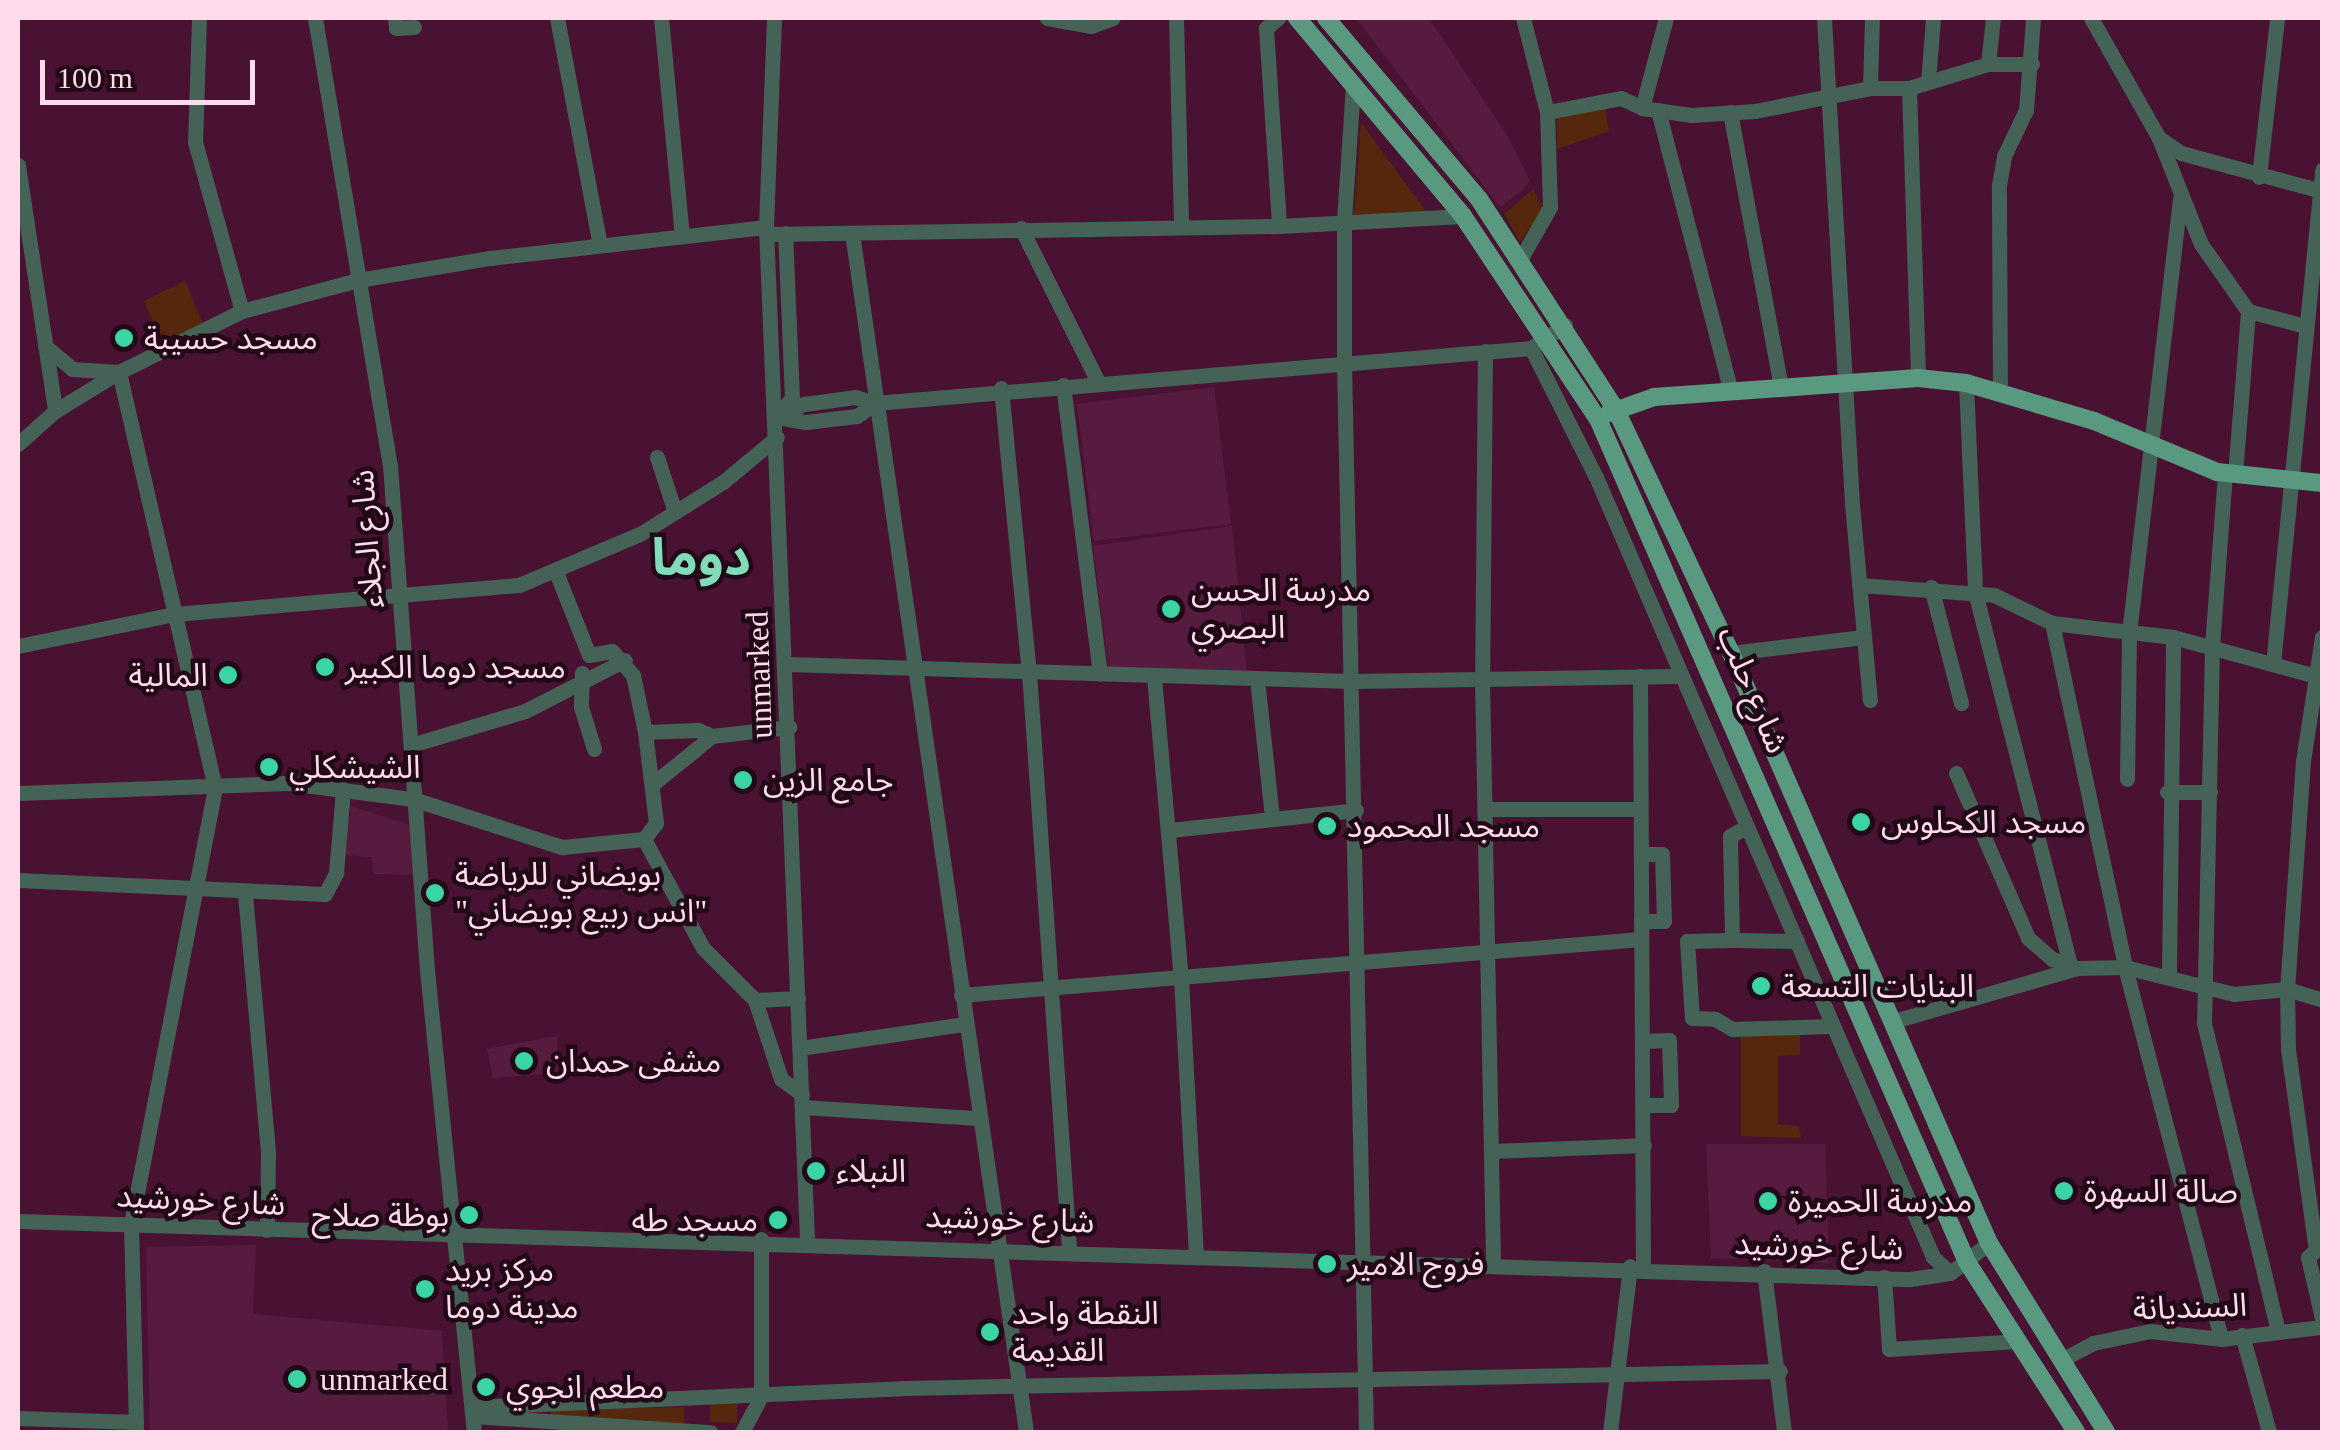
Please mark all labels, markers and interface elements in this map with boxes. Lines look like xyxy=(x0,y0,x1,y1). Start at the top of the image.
scale bar xyxy=(45,40,260,102)
text: 100 m xyxy=(57,61,133,94)
place label: مسجد حسيبة xyxy=(144,319,318,357)
marker: مسجد حسيبة xyxy=(113,327,135,349)
street label: شارع الجلاء xyxy=(343,468,391,610)
district label: دوما xyxy=(651,527,751,589)
place label: مدرسة الحسن البصري xyxy=(1191,572,1371,647)
marker: مدرسة الحسن البصري xyxy=(1160,598,1182,620)
street label: unmarked xyxy=(738,610,780,740)
street label: شارع حلب xyxy=(1709,621,1797,759)
place label: مسجد دوما الكبير xyxy=(345,648,566,686)
place label: المالية xyxy=(128,656,208,694)
marker: مسجد دوما الكبير xyxy=(314,656,336,678)
marker: المالية xyxy=(217,664,239,686)
place label: الشيشكلي xyxy=(289,748,421,786)
marker: الشيشكلي xyxy=(258,756,280,778)
place label: جامع الزين xyxy=(763,761,894,799)
marker: جامع الزين xyxy=(732,769,754,791)
place label: مسجد الكحلوس xyxy=(1881,803,2086,841)
place label: مسجد المحمود xyxy=(1347,807,1540,845)
marker: مسجد الكحلوس xyxy=(1850,811,1872,833)
marker: مسجد المحمود xyxy=(1316,815,1338,837)
place label: بويضاني للرياضة "انس ربيع بويضاني" xyxy=(455,856,707,931)
marker: بويضاني للرياضة "انس ربيع بويضاني" xyxy=(424,882,446,904)
place label: البنايات التسعة xyxy=(1781,967,1974,1005)
marker: البنايات التسعة xyxy=(1750,975,1772,997)
place label: مشفى حمدان xyxy=(546,1042,721,1080)
marker: مشفى حمدان xyxy=(511,1048,537,1074)
place label: النبلاء xyxy=(836,1152,906,1190)
marker: النبلاء xyxy=(805,1160,827,1182)
place label: صالة السهرة xyxy=(2084,1172,2238,1210)
street label: شارع خورشيد xyxy=(116,1176,286,1224)
marker: صالة السهرة xyxy=(2053,1180,2075,1202)
place label: مدرسة الحميرة xyxy=(1788,1182,1972,1220)
marker: مدرسة الحميرة xyxy=(1757,1190,1779,1212)
place label: بوظة صلاح xyxy=(312,1196,449,1234)
street label: شارع خورشيد xyxy=(925,1197,1095,1241)
place label: مسجد طه xyxy=(631,1201,758,1239)
marker: بوظة صلاح xyxy=(458,1204,480,1226)
marker: مسجد طه xyxy=(767,1209,789,1231)
street label: شارع خورشيد xyxy=(1734,1224,1904,1268)
place label: فروج الامير xyxy=(1347,1245,1484,1283)
place label: مركز بريد مدينة دوما xyxy=(445,1252,579,1327)
marker: فروج الامير xyxy=(1316,1253,1338,1275)
marker: مركز بريد مدينة دوما xyxy=(414,1278,436,1300)
street label: السنديانة xyxy=(2132,1286,2248,1328)
place label: النقطة واحد القديمة xyxy=(1012,1295,1159,1370)
marker: النقطة واحد القديمة xyxy=(977,1319,1003,1345)
place label: unmarked xyxy=(320,1360,448,1398)
marker: unmarked xyxy=(284,1366,310,1392)
place label: مطعم انجوي xyxy=(506,1368,664,1406)
marker: مطعم انجوي xyxy=(475,1376,497,1398)

